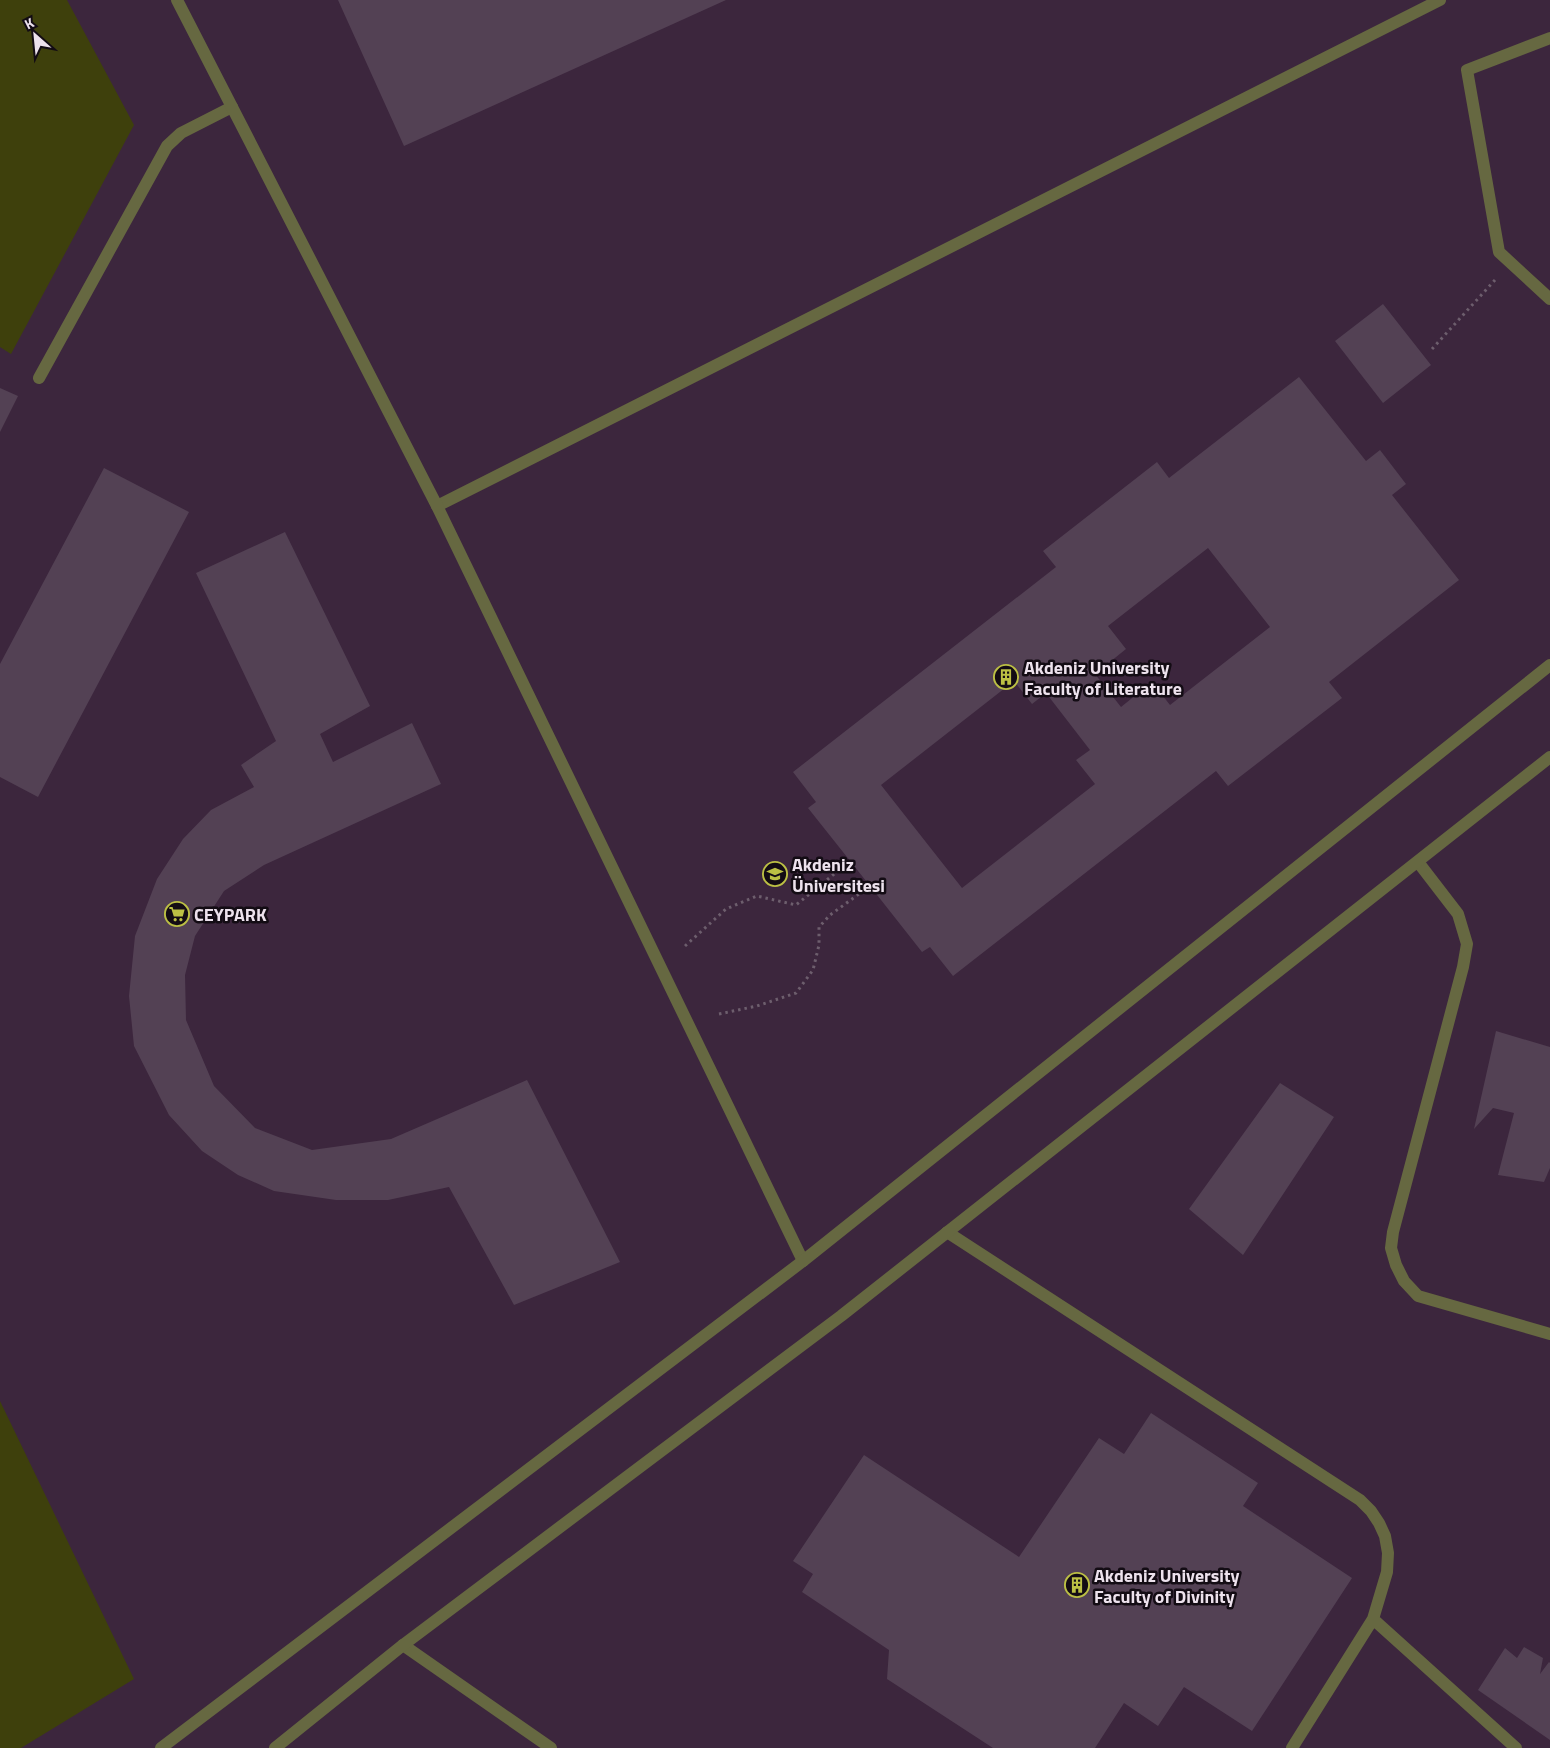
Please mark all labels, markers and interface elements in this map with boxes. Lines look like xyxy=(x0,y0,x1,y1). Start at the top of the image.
north arrow xyxy=(10,10,60,60)
text: K xyxy=(20,11,38,34)
place label: Akdeniz University Faculty of Literature xyxy=(1024,654,1182,702)
building icon: Akdeniz University Faculty of Literature xyxy=(993,664,1019,690)
place label: Akdeniz Üniversitesi xyxy=(792,851,885,899)
school or university icon: Akdeniz Üniversitesi xyxy=(762,861,788,887)
supermarket icon: CEYPARK xyxy=(164,901,190,927)
place label: CEYPARK xyxy=(194,901,267,928)
place label: Akdeniz University Faculty of Divinity xyxy=(1094,1562,1239,1610)
building icon: Akdeniz University Faculty of Divinity xyxy=(1064,1572,1090,1598)

